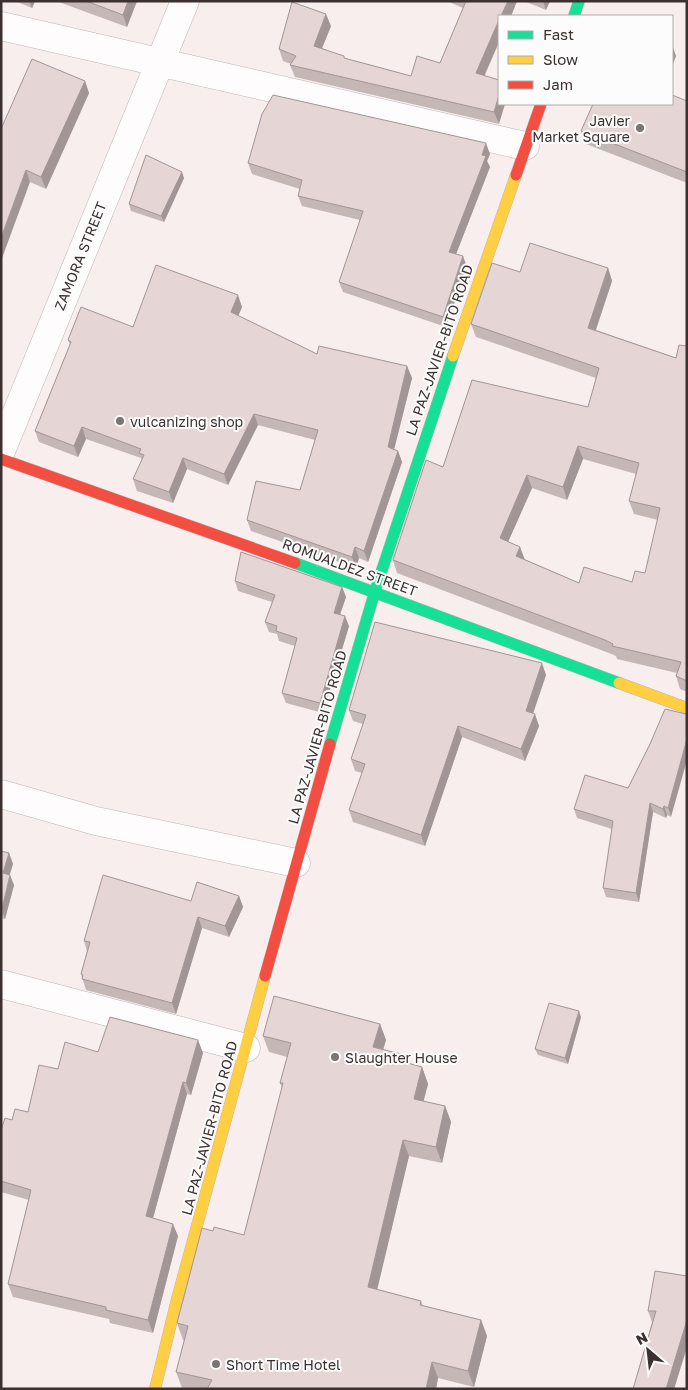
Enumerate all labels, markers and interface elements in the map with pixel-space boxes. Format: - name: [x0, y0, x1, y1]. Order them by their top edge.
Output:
- legend: [498, 15, 673, 105]
- text: Fast: [543, 25, 574, 43]
- text: Slow: [543, 50, 578, 68]
- text: Jam: [543, 75, 573, 93]
- place label: Javier Market Square: [532, 112, 631, 145]
- marker: Javier Market Square: [634, 122, 646, 134]
- street label: ZAMORA STREET: [50, 199, 110, 313]
- street label: LA PAZ-JAVIER-BITO ROAD: [402, 262, 476, 438]
- place label: vulcanizing shop: [130, 413, 243, 430]
- marker: vulcanizing shop: [114, 415, 126, 427]
- street label: ROMUALDEZ STREET: [280, 535, 420, 599]
- street label: LA PAZ-JAVIER-BITO ROAD: [284, 648, 350, 826]
- street label: LA PAZ-JAVIER-BITO ROAD: [178, 1039, 240, 1217]
- place label: Slaughter House: [345, 1049, 458, 1066]
- marker: Slaughter House: [329, 1051, 341, 1063]
- north arrow: [623, 1325, 673, 1375]
- text: N: [633, 1328, 650, 1348]
- place label: Short Time Hotel: [226, 1356, 341, 1373]
- marker: Short Time Hotel: [210, 1358, 222, 1370]

